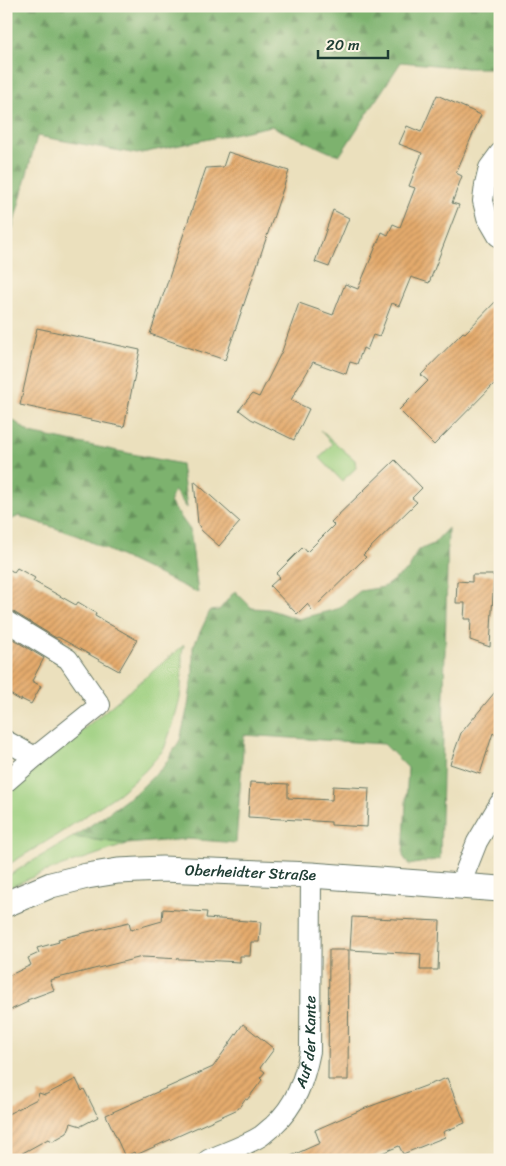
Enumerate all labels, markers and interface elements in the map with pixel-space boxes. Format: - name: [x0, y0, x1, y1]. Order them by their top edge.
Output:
- scale bar: [318, 28, 388, 60]
- text: 20 m: [326, 32, 360, 58]
- street label: Oberheidter Straße: [185, 857, 317, 888]
- street label: Auf der Kante: [287, 995, 323, 1093]

